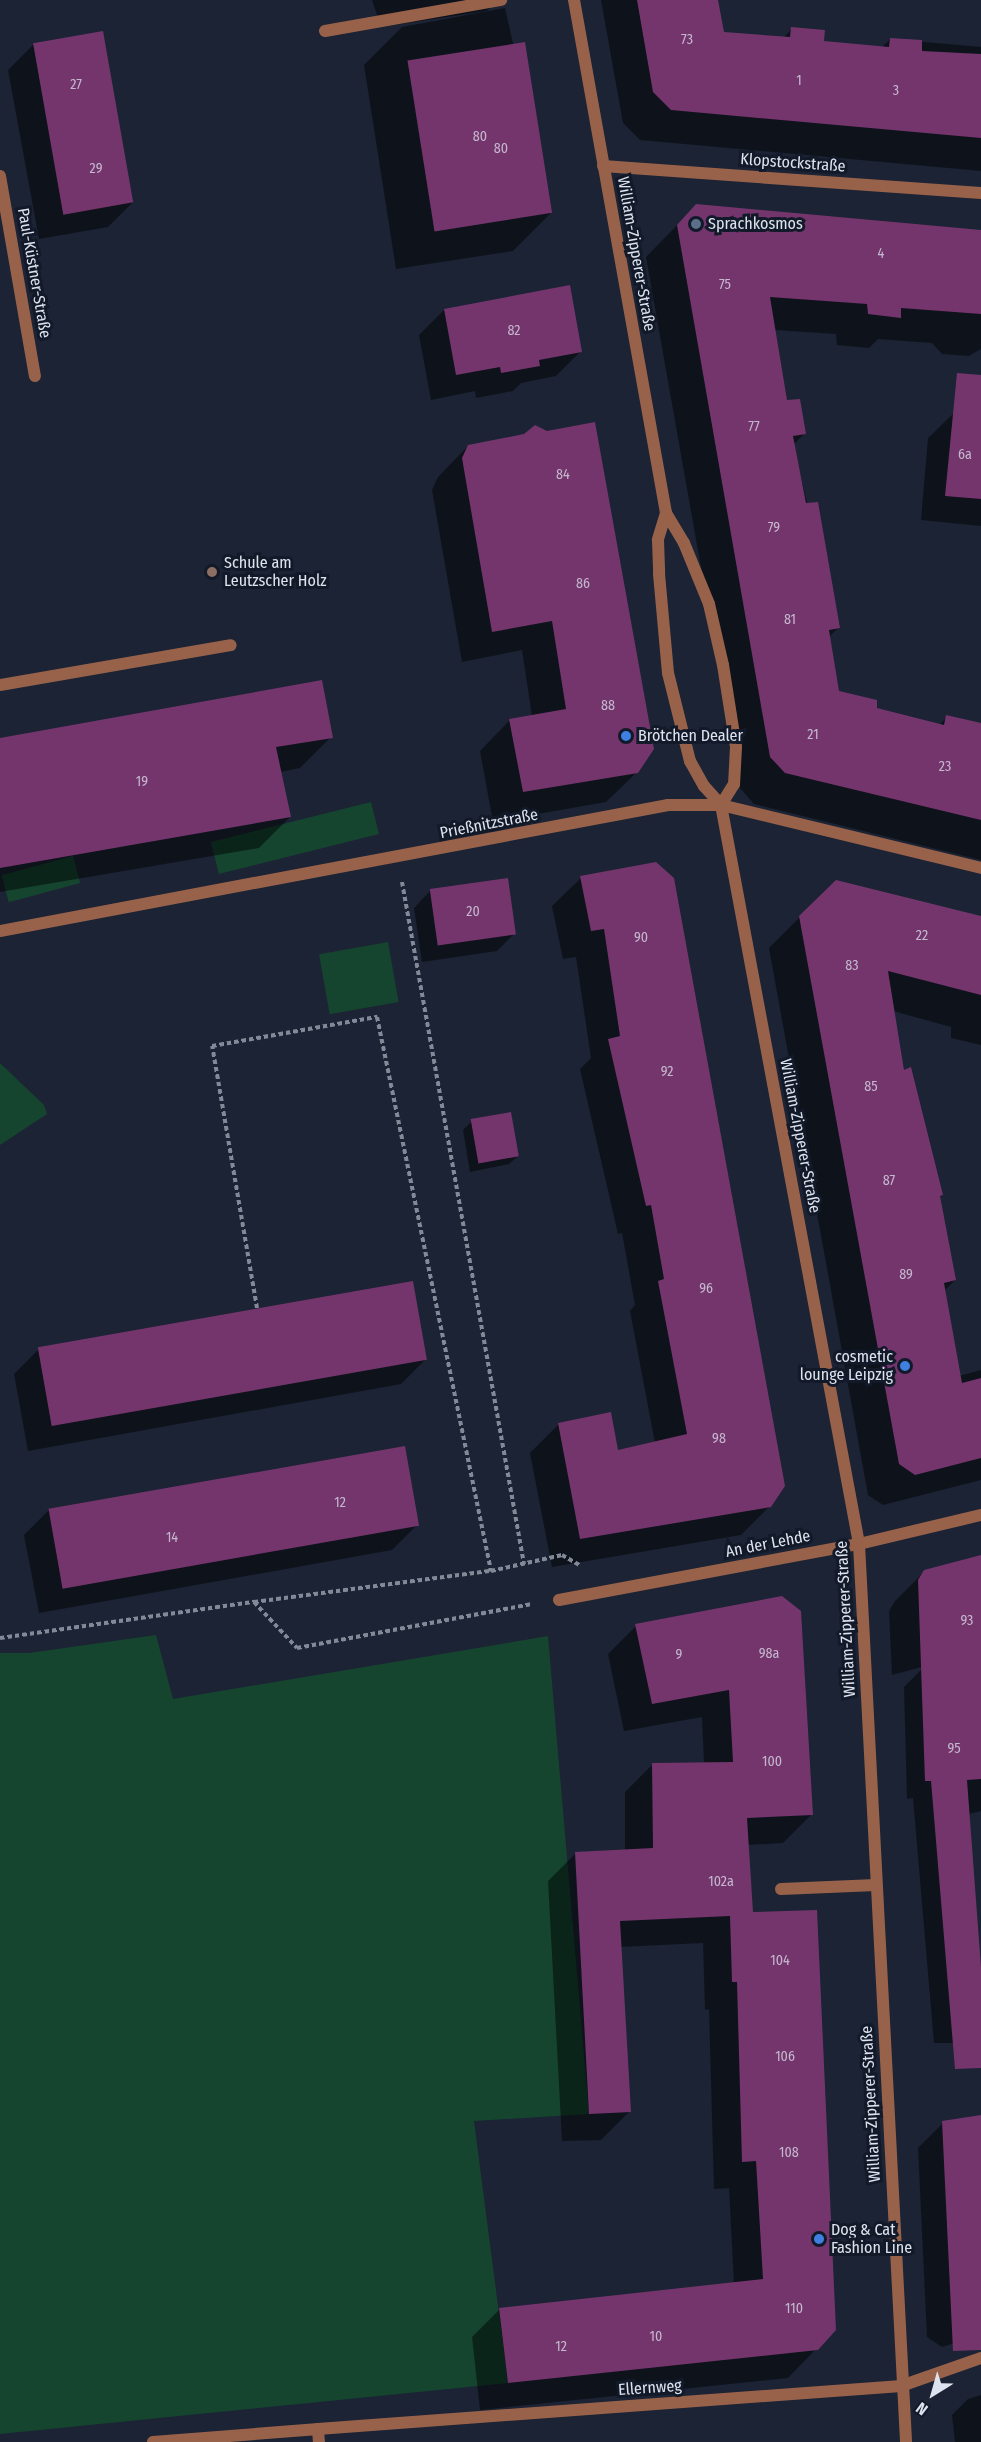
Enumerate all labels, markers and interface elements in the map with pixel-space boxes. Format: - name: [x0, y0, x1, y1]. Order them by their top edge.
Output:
- house number: 73: [681, 32, 693, 48]
- house number: 1: [796, 73, 802, 89]
- house number: 27: [70, 77, 82, 93]
- house number: 3: [893, 83, 899, 99]
- house number: 80: [473, 129, 487, 145]
- house number: 80: [494, 141, 508, 157]
- street label: Klopstockstraße: [740, 150, 846, 176]
- house number: 29: [90, 161, 102, 177]
- street label: William-Zipperer-Straße: [613, 175, 659, 333]
- street label: Paul-Küstner-Straße: [13, 206, 55, 340]
- place label: Sprachkosmos: [708, 214, 803, 234]
- marker: Sprachkosmos: [689, 217, 703, 231]
- house number: 4: [878, 246, 884, 262]
- house number: 75: [719, 277, 731, 293]
- house number: 82: [507, 323, 521, 339]
- house number: 77: [748, 419, 760, 435]
- house number: 6a: [958, 447, 972, 463]
- house number: 84: [556, 467, 570, 483]
- house number: 79: [768, 520, 780, 536]
- place label: Schule am Leutzscher Holz: [224, 553, 327, 591]
- marker: Schule am Leutzscher Holz: [205, 565, 219, 579]
- house number: 86: [576, 576, 590, 592]
- house number: 81: [784, 612, 796, 628]
- house number: 88: [601, 698, 615, 714]
- place label: Brötchen Dealer: [638, 726, 743, 746]
- house number: 21: [807, 727, 819, 743]
- marker: Brötchen Dealer: [619, 729, 633, 743]
- house number: 23: [939, 759, 951, 775]
- house number: 19: [136, 774, 148, 790]
- street label: Prießnitzstraße: [438, 805, 540, 843]
- house number: 20: [466, 904, 480, 920]
- house number: 22: [916, 928, 928, 944]
- house number: 90: [634, 930, 648, 946]
- house number: 83: [845, 958, 859, 974]
- street label: William-Zipperer-Straße: [776, 1057, 824, 1215]
- house number: 92: [661, 1064, 673, 1080]
- house number: 85: [864, 1079, 878, 1095]
- house number: 87: [883, 1173, 895, 1189]
- house number: 89: [899, 1267, 913, 1283]
- house number: 96: [699, 1281, 713, 1297]
- place label: cosmetic lounge Leipzig: [800, 1347, 893, 1385]
- marker: cosmetic lounge Leipzig: [898, 1359, 912, 1373]
- house number: 98: [712, 1431, 726, 1447]
- house number: 12: [334, 1495, 346, 1511]
- street label: An der Lehde: [724, 1526, 812, 1562]
- house number: 14: [166, 1530, 178, 1546]
- street label: William-Zipperer-Straße: [832, 1540, 860, 1698]
- house number: 93: [961, 1613, 973, 1629]
- house number: 98a: [759, 1646, 779, 1662]
- house number: 9: [676, 1647, 682, 1663]
- house number: 95: [947, 1741, 961, 1757]
- house number: 100: [762, 1754, 782, 1770]
- house number: 102a: [708, 1874, 734, 1890]
- house number: 104: [770, 1953, 790, 1969]
- street label: William-Zipperer-Straße: [857, 2025, 885, 2183]
- house number: 106: [775, 2049, 795, 2065]
- house number: 108: [779, 2145, 799, 2161]
- place label: Dog & Cat Fashion Line: [831, 2220, 912, 2258]
- marker: Dog & Cat Fashion Line: [812, 2232, 826, 2246]
- house number: 110: [785, 2301, 803, 2317]
- house number: 10: [650, 2329, 662, 2345]
- house number: 12: [555, 2339, 567, 2355]
- north arrow: [903, 2364, 963, 2424]
- street label: Ellernweg: [618, 2376, 682, 2400]
- text: N: [912, 2398, 931, 2419]

